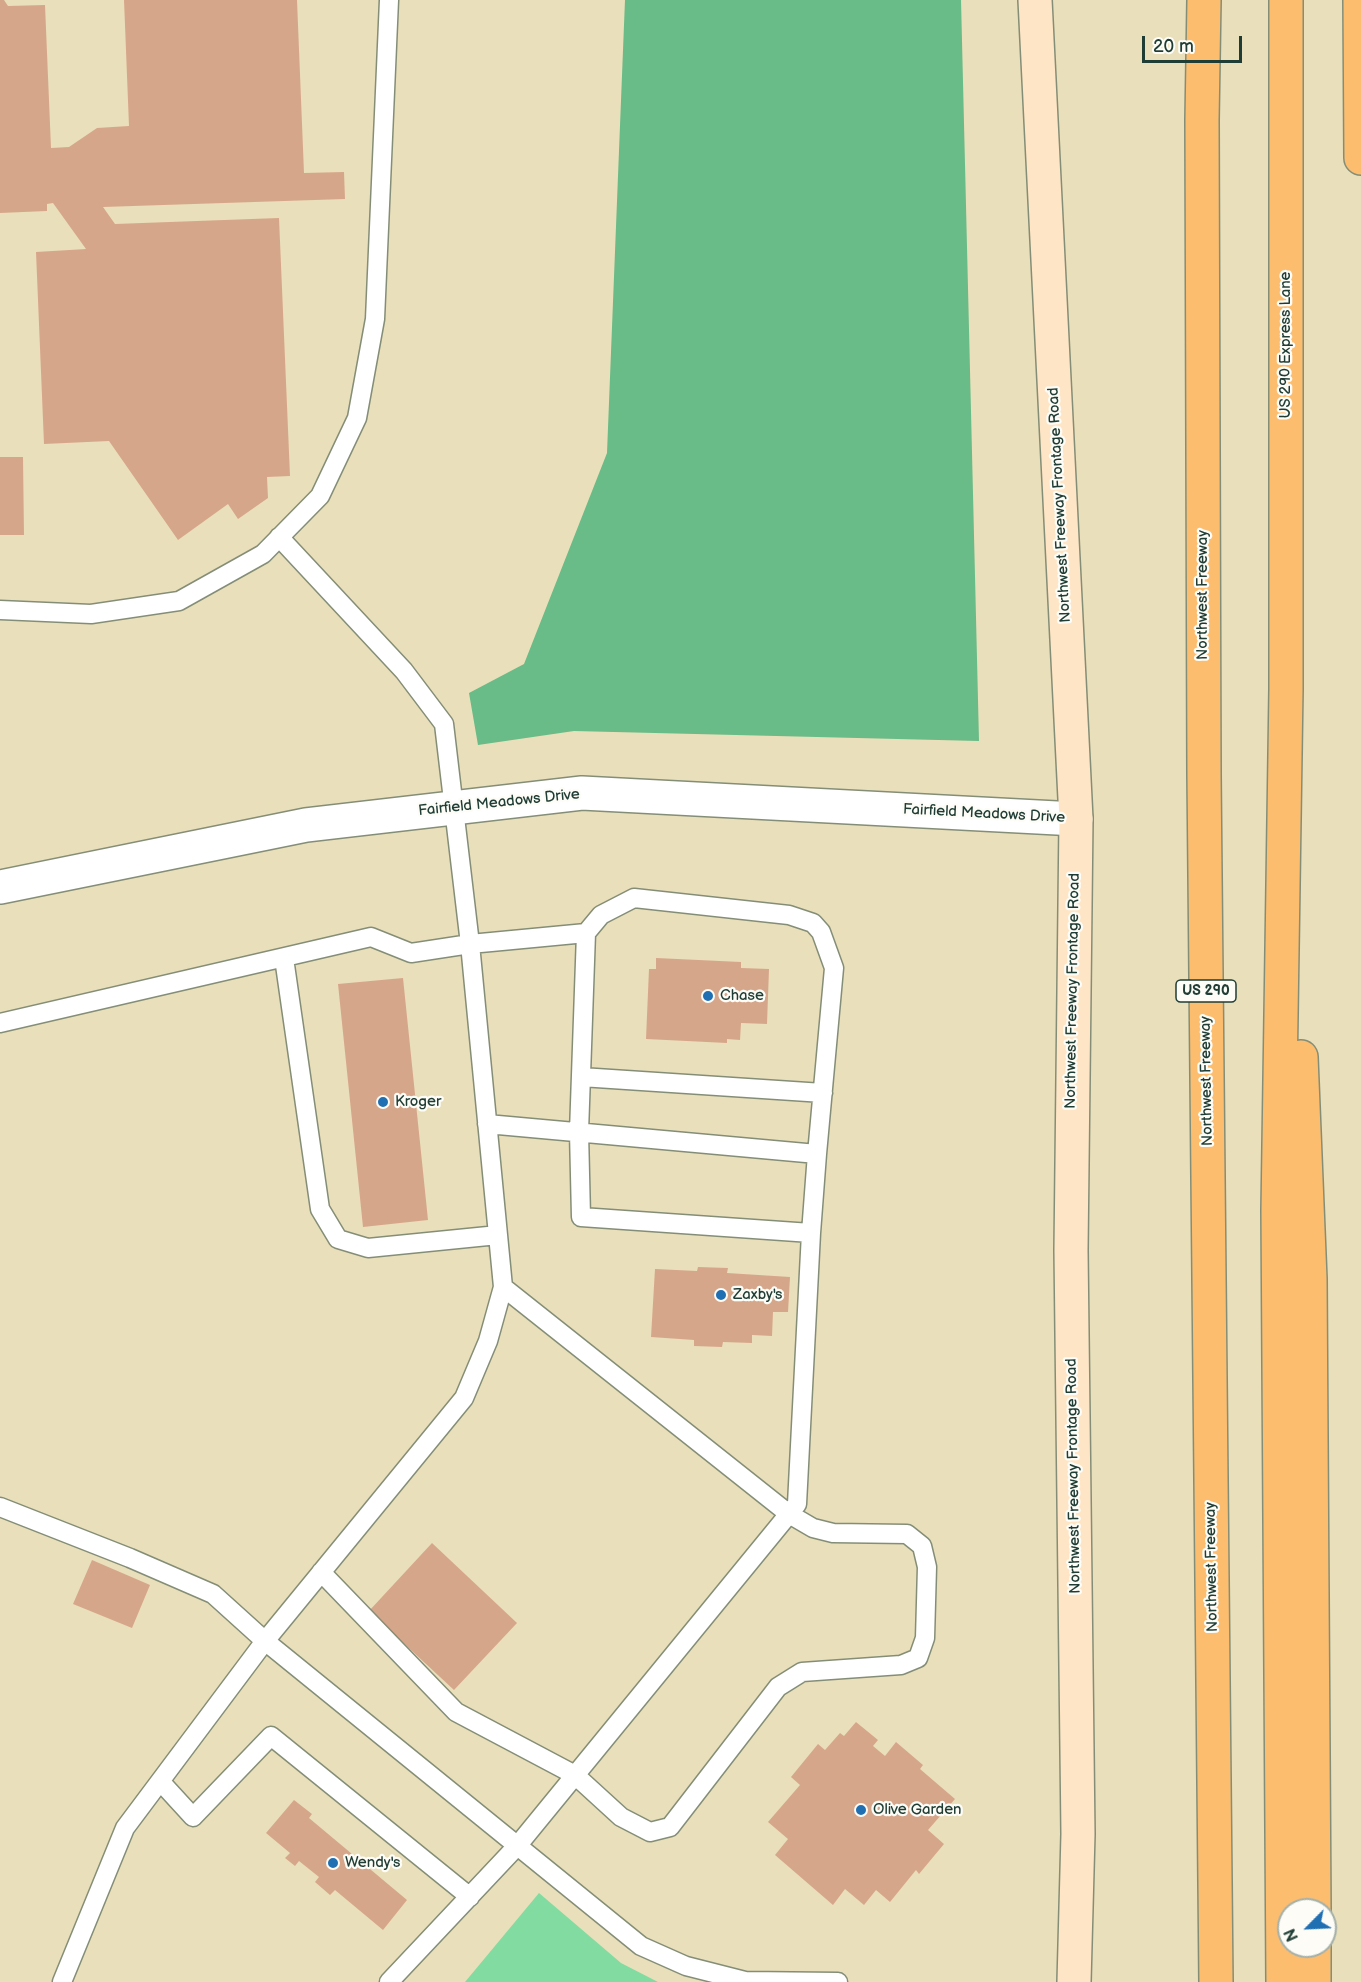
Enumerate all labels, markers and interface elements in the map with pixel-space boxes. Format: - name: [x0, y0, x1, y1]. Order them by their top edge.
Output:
- scale bar: [1145, 24, 1246, 62]
- text: 20 m: [1153, 36, 1194, 57]
- street label: US 290 Express Lane: [1277, 271, 1295, 419]
- street label: Northwest Freeway Frontage Road: [1045, 387, 1075, 623]
- street label: Northwest Freeway: [1194, 530, 1212, 660]
- street label: Fairfield Meadows Drive: [417, 786, 581, 820]
- street label: Fairfield Meadows Drive: [903, 801, 1065, 827]
- street label: Northwest Freeway Frontage Road: [1062, 873, 1084, 1109]
- road number: US 290: [1176, 980, 1236, 1002]
- place label: Chase: [720, 987, 764, 1005]
- marker: Chase: [701, 989, 715, 1003]
- street label: Northwest Freeway: [1197, 1016, 1217, 1146]
- place label: Kroger: [395, 1093, 441, 1111]
- marker: Kroger: [376, 1095, 390, 1109]
- place label: Zaxby's: [733, 1286, 783, 1304]
- marker: Zaxby's: [714, 1288, 728, 1302]
- street label: Northwest Freeway Frontage Road: [1063, 1358, 1085, 1594]
- street label: Northwest Freeway: [1202, 1502, 1222, 1632]
- place label: Olive Garden: [873, 1801, 962, 1819]
- marker: Olive Garden: [854, 1803, 868, 1817]
- place label: Wendy's: [345, 1854, 400, 1872]
- marker: Wendy's: [326, 1856, 340, 1870]
- north arrow: [1277, 1898, 1337, 1958]
- text: N: [1281, 1925, 1303, 1944]

